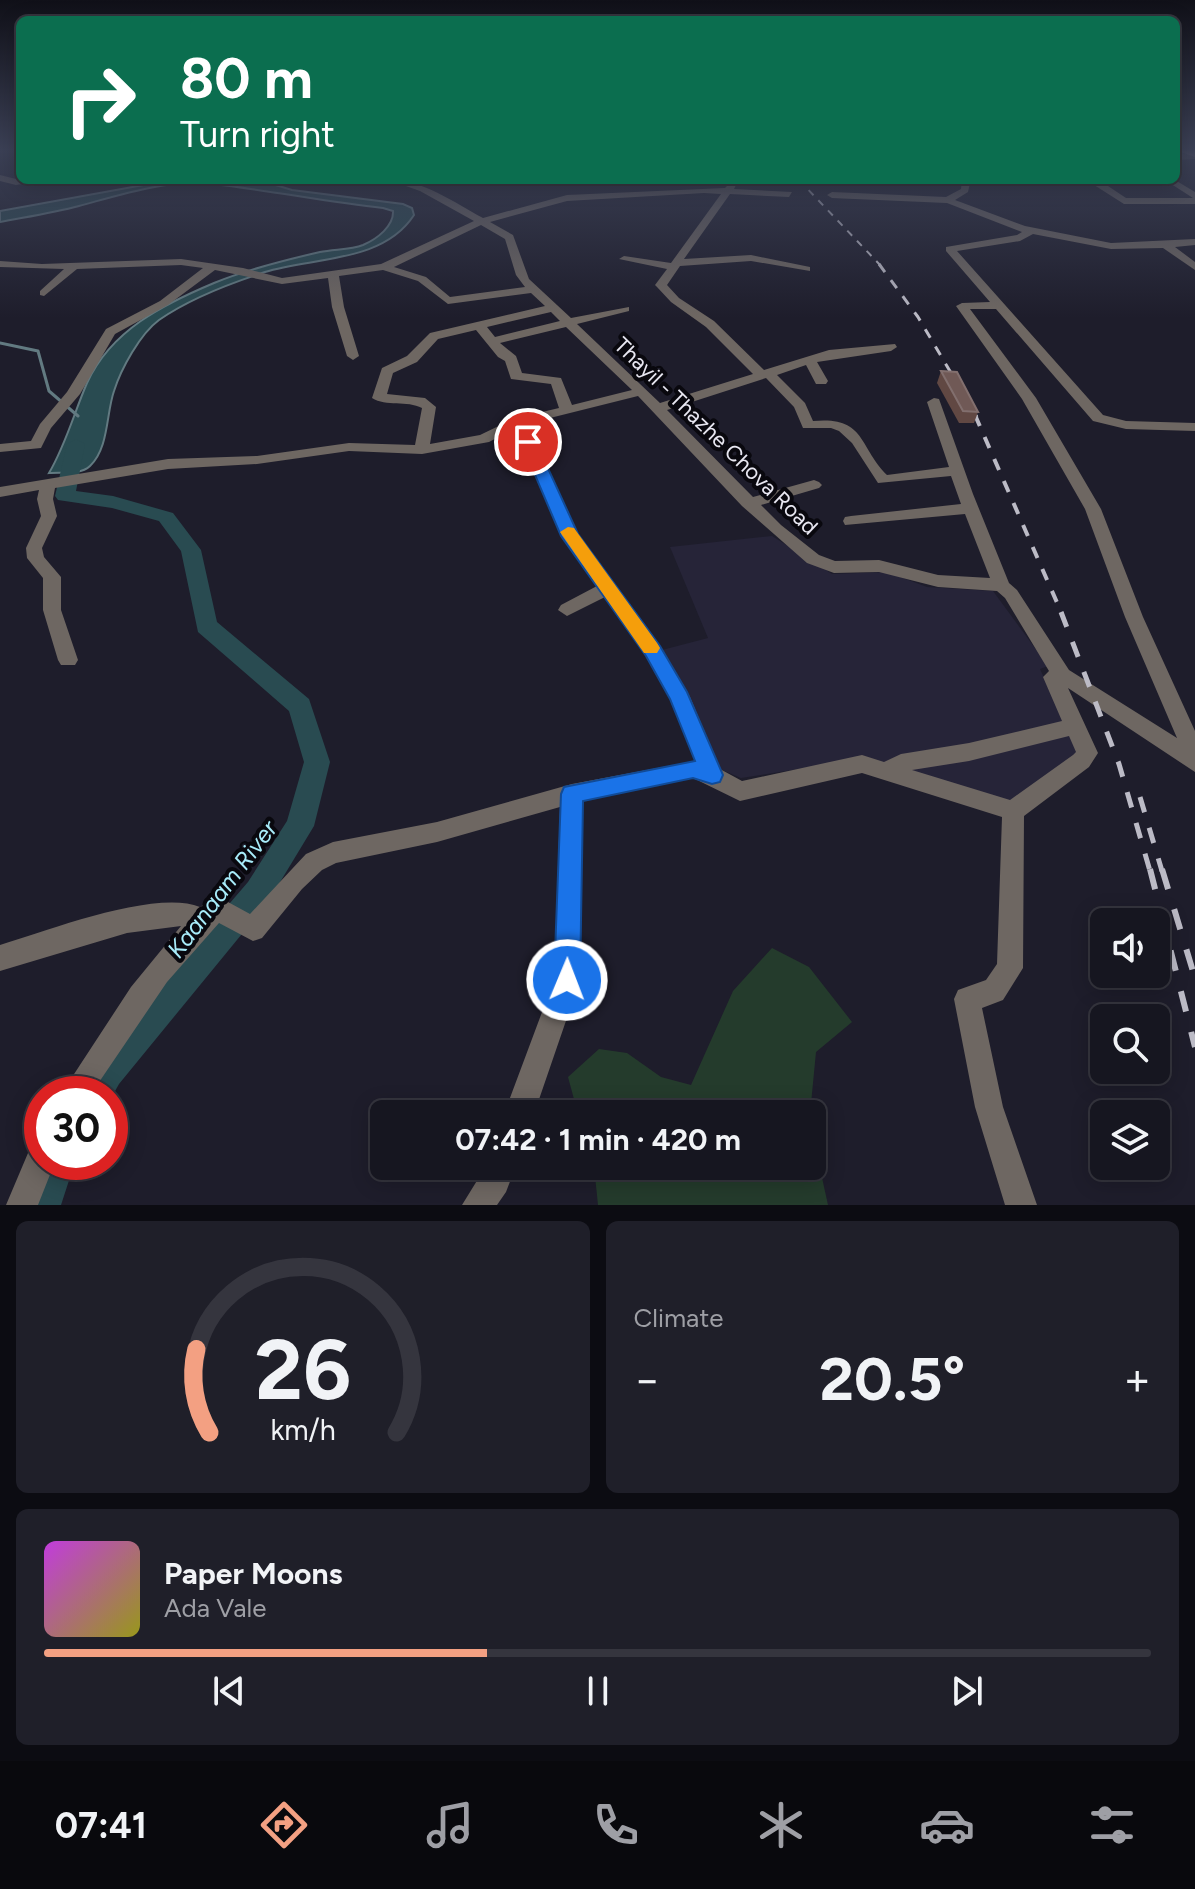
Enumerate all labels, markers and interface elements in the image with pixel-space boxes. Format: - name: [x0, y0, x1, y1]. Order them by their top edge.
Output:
- text: 80 m: [180, 45, 313, 112]
- icon: right: [48, 48, 152, 152]
- text: Turn right: [180, 113, 335, 156]
- street label: Thayil - Thazhe Chova Road: [609, 332, 823, 540]
- pin: [494, 408, 562, 476]
- icon: arrive: [506, 420, 550, 464]
- water label: Kaanaam River: [161, 814, 284, 963]
- map controls: [1090, 908, 1170, 1180]
- button: sound: [1090, 908, 1170, 988]
- position arrow: [525, 938, 609, 1022]
- button: search: [1090, 1004, 1170, 1084]
- speed limit sign: 30: [24, 1076, 128, 1180]
- button: layers: [1090, 1100, 1170, 1180]
- text: 07:42 · 1 min · 420 m: [455, 1121, 741, 1158]
- text: Climate: [634, 1302, 723, 1334]
- text: 26: [255, 1320, 351, 1420]
- text: 20.5°: [819, 1343, 965, 1415]
- text: −: [634, 1353, 661, 1406]
- text: +: [1124, 1353, 1151, 1406]
- text: km/h: [270, 1413, 335, 1447]
- text: Paper Moons: [164, 1555, 343, 1592]
- text: Ada Vale: [164, 1592, 267, 1624]
- icon: previous: [207, 1669, 251, 1713]
- icon: pause: [576, 1669, 620, 1713]
- icon: next: [945, 1669, 989, 1713]
- icon: directions: [256, 1797, 312, 1853]
- icon: music: [422, 1797, 478, 1853]
- icon: phone: [588, 1797, 644, 1853]
- icon: climate: [753, 1797, 809, 1853]
- icon: car: [919, 1797, 975, 1853]
- icon: filters: [1084, 1797, 1140, 1853]
- text: 07:41: [55, 1804, 147, 1847]

